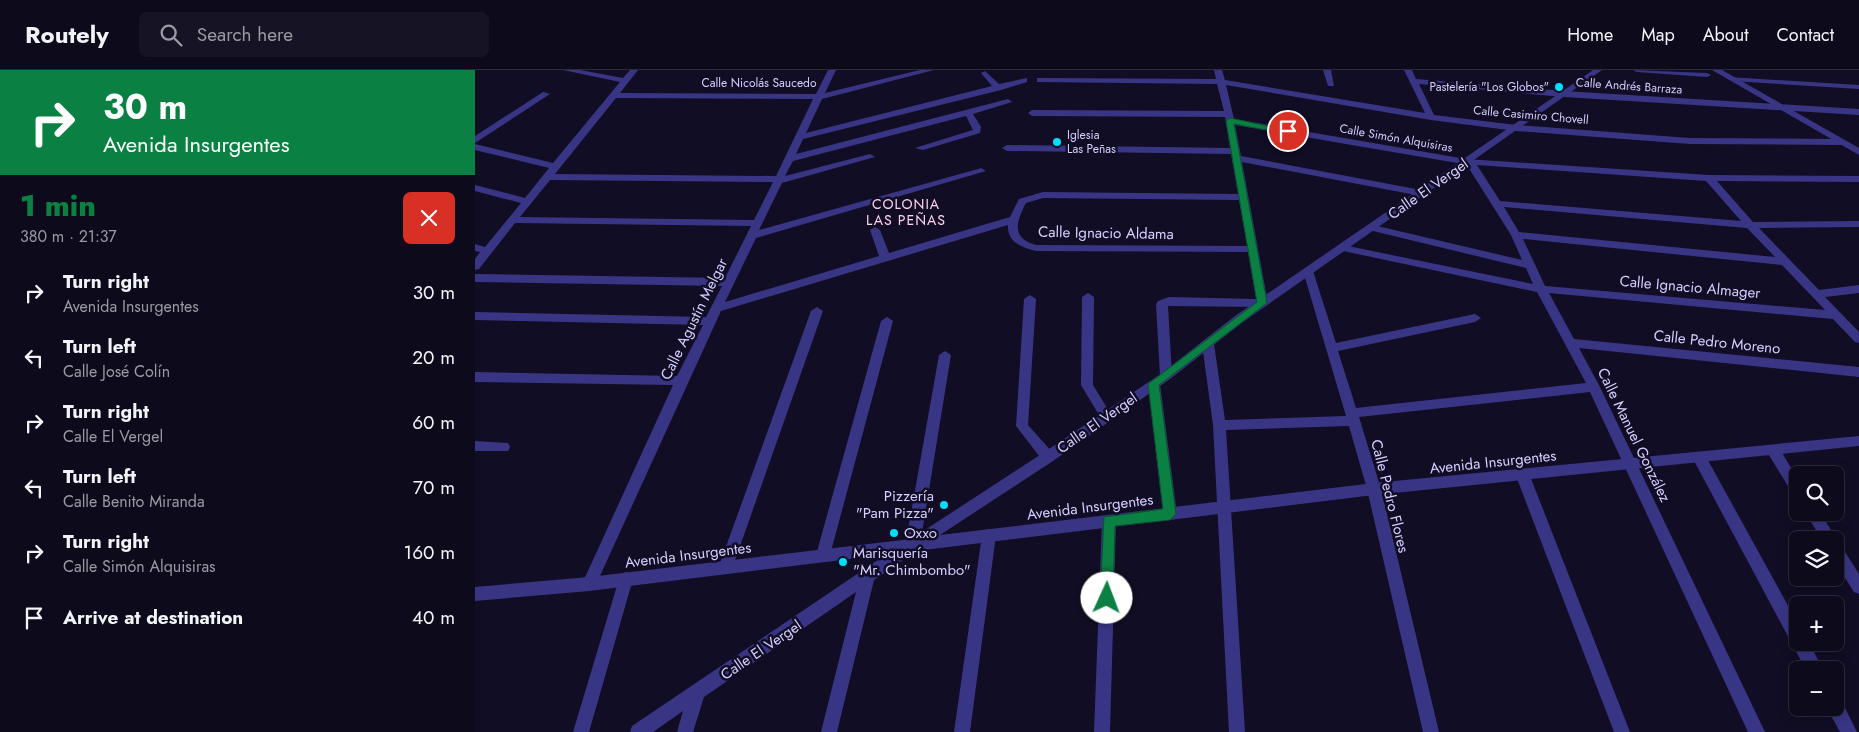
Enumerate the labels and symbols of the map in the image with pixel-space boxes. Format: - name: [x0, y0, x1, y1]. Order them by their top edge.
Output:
- street label: Calle Andrés Barraza: [1575, 73, 1683, 99]
- street label: Calle Nicolás Saucedo: [702, 74, 817, 92]
- place label: Pastelería "Los Globos": [1430, 78, 1549, 96]
- marker: Pastelería "Los Globos": [1553, 81, 1565, 93]
- street label: Calle Casimiro Chovell: [1473, 101, 1589, 129]
- pin: [1267, 110, 1309, 152]
- street label: Calle Simón Alquisiras: [1338, 119, 1454, 157]
- place label: Iglesia Las Peñas: [1067, 126, 1116, 158]
- marker: Iglesia Las Peñas: [1051, 136, 1063, 148]
- street label: Calle El Vergel: [1383, 153, 1473, 225]
- district label: COLONIA LAS PEÑAS: [866, 194, 946, 230]
- street label: Calle Ignacio Aldama: [1038, 221, 1174, 245]
- street label: Calle Agustín Melgar: [655, 254, 733, 384]
- street label: Calle Ignacio Almager: [1619, 270, 1762, 304]
- street label: Calle Pedro Moreno: [1653, 324, 1781, 360]
- street label: Calle Manuel González: [1592, 364, 1676, 506]
- street label: Calle El Vergel: [1052, 387, 1142, 459]
- street label: Calle Pedro Flores: [1365, 437, 1415, 555]
- street label: Avenida Insurgentes: [1429, 444, 1557, 480]
- place label: Pizzería "Pam Pizza": [856, 485, 934, 524]
- street label: Avenida Insurgentes: [1026, 488, 1154, 526]
- marker: Pizzería "Pam Pizza": [938, 499, 950, 511]
- place label: Oxxo: [904, 522, 937, 544]
- marker: Oxxo: [888, 527, 900, 539]
- street label: Avenida Insurgentes: [624, 536, 752, 574]
- place label: Marisquería "Mr. Chimbombo": [853, 542, 971, 581]
- marker: Marisquería "Mr. Chimbombo": [837, 556, 849, 568]
- position arrow: [1080, 571, 1132, 623]
- street label: Calle El Vergel: [716, 615, 806, 685]

